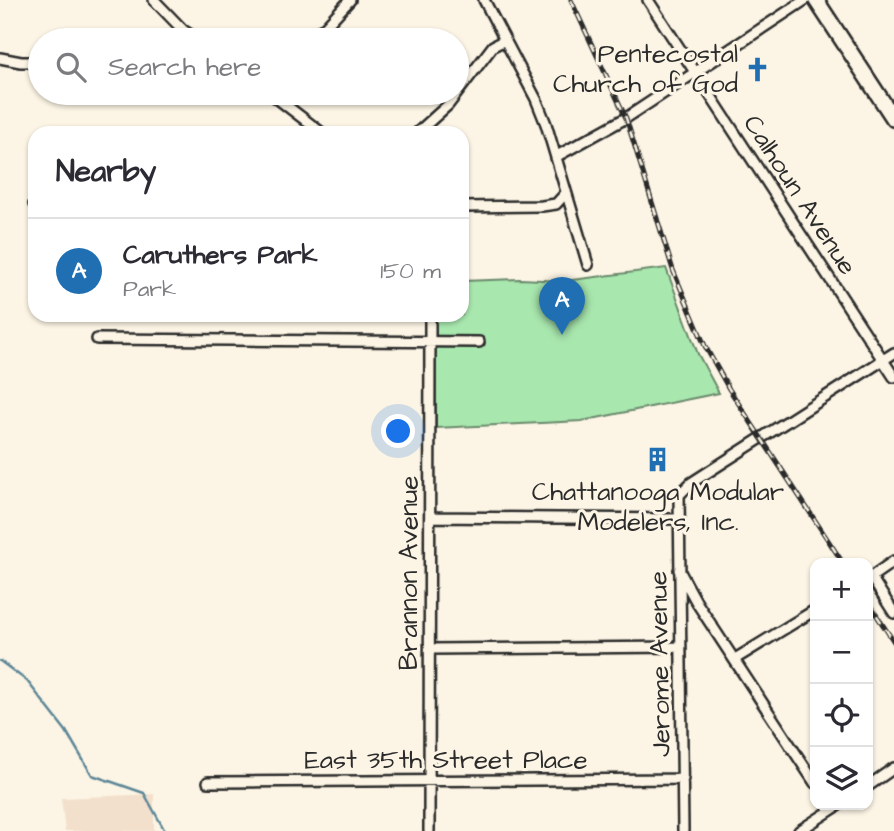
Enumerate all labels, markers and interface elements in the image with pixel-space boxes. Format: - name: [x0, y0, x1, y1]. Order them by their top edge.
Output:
- search box: [28, 28, 469, 105]
- place label: Pentecostal Church of God: [553, 36, 738, 102]
- icon: search: [52, 48, 90, 86]
- text: Search here: [108, 49, 261, 85]
- church icon: Pentecostal Church of God: [744, 55, 772, 83]
- street label: Calhoun Avenue: [735, 108, 865, 282]
- text: Nearby: [56, 151, 156, 193]
- text: Caruthers Park: [123, 237, 318, 273]
- text: A: [72, 255, 86, 287]
- text: 150 m: [380, 255, 441, 287]
- text: Park: [123, 273, 176, 305]
- pin: A: [539, 277, 585, 335]
- your location: [381, 414, 415, 448]
- building icon: Chattanooga Modular Modelers, Inc.: [644, 446, 672, 474]
- place label: Chattanooga Modular Modelers, Inc.: [532, 474, 784, 540]
- street label: Brannon Avenue: [391, 476, 427, 670]
- map controls: [810, 558, 873, 810]
- button: +: [810, 558, 873, 621]
- street label: Jerome Avenue: [640, 571, 680, 757]
- button: −: [810, 621, 873, 684]
- button: locate: [810, 684, 873, 747]
- street label: East 35th Street Place: [304, 742, 588, 778]
- button: layers: [810, 747, 873, 810]

